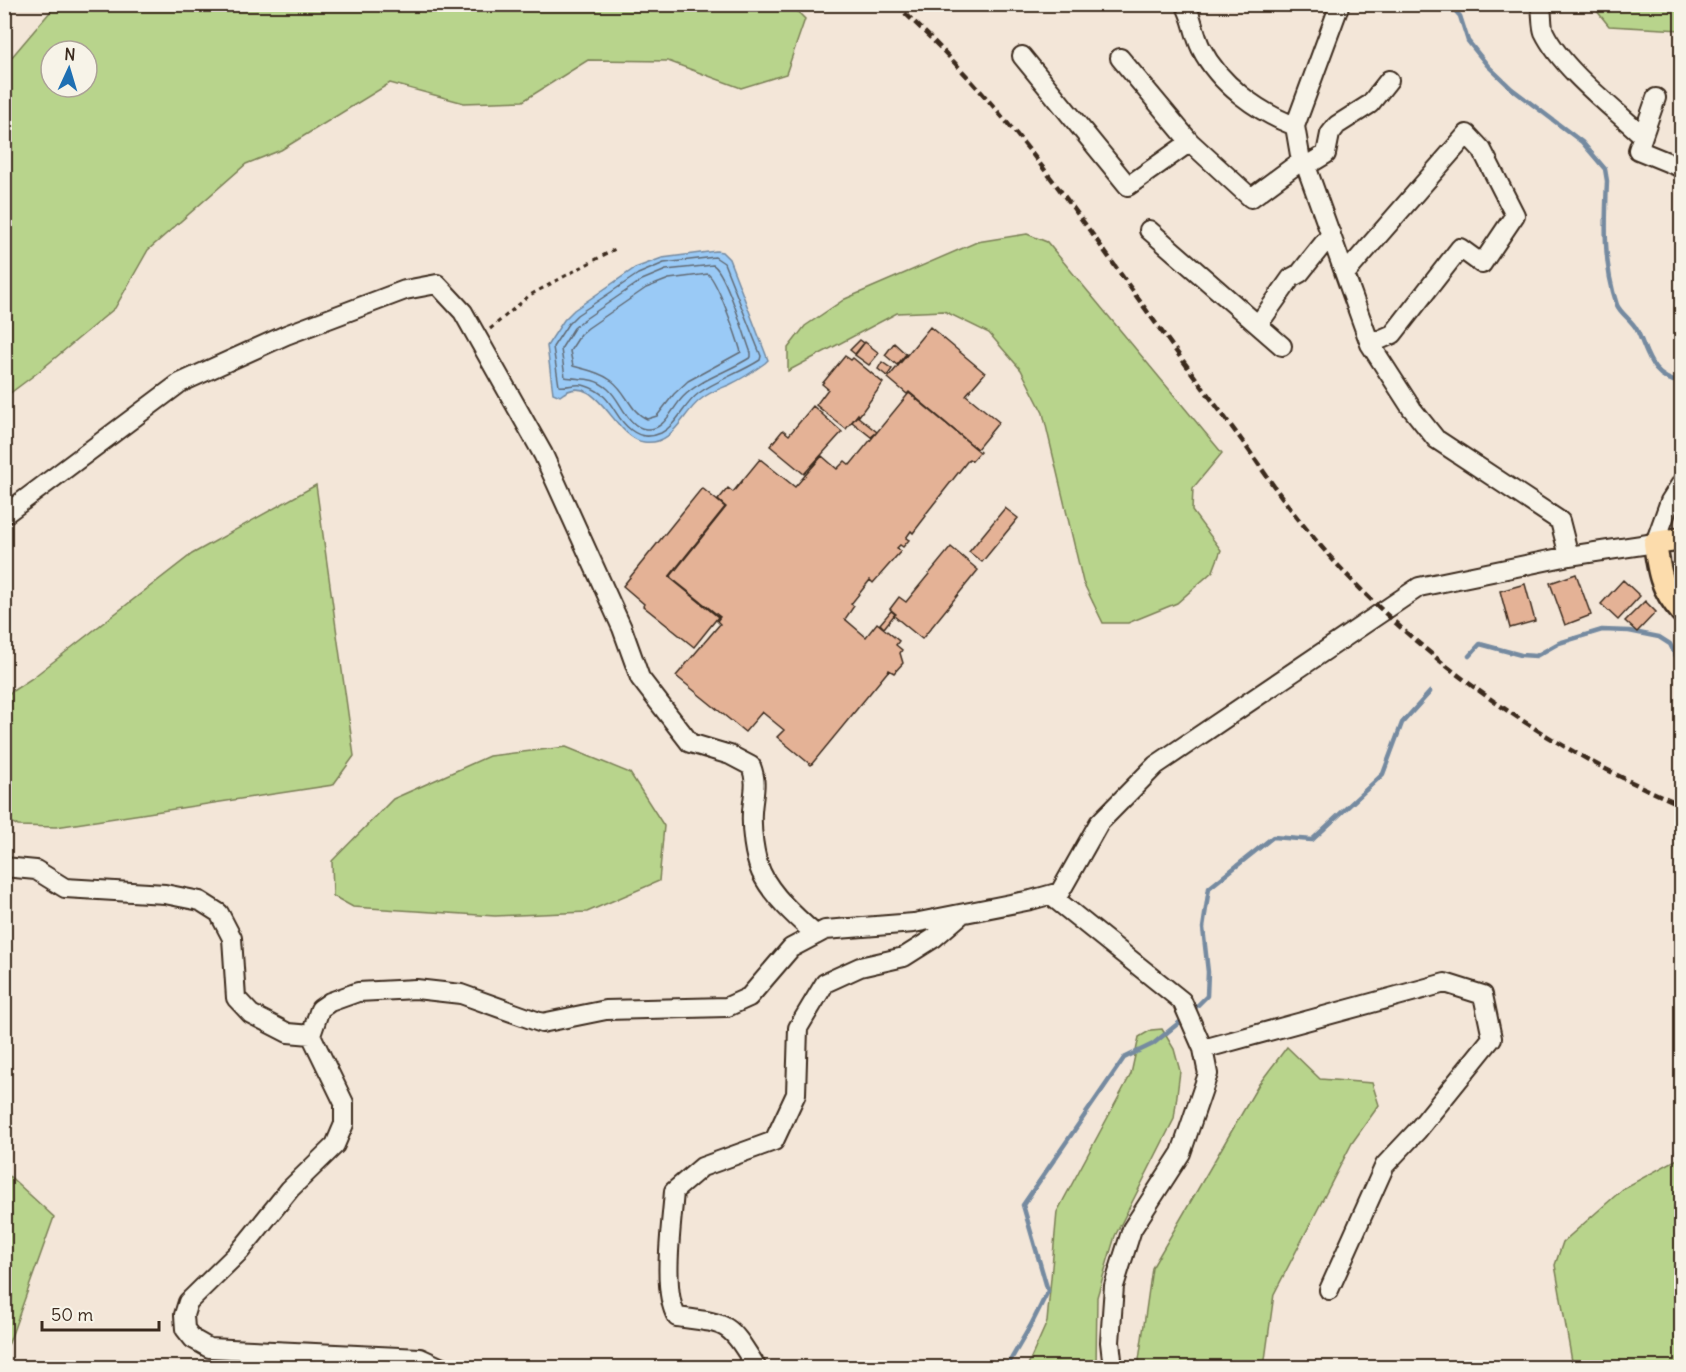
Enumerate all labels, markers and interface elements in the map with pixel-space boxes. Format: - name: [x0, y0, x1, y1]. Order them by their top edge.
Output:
- north arrow: [39, 39, 99, 99]
- text: N: [64, 44, 76, 64]
- scale bar: [42, 1294, 159, 1332]
- text: 50 m: [51, 1303, 93, 1326]

